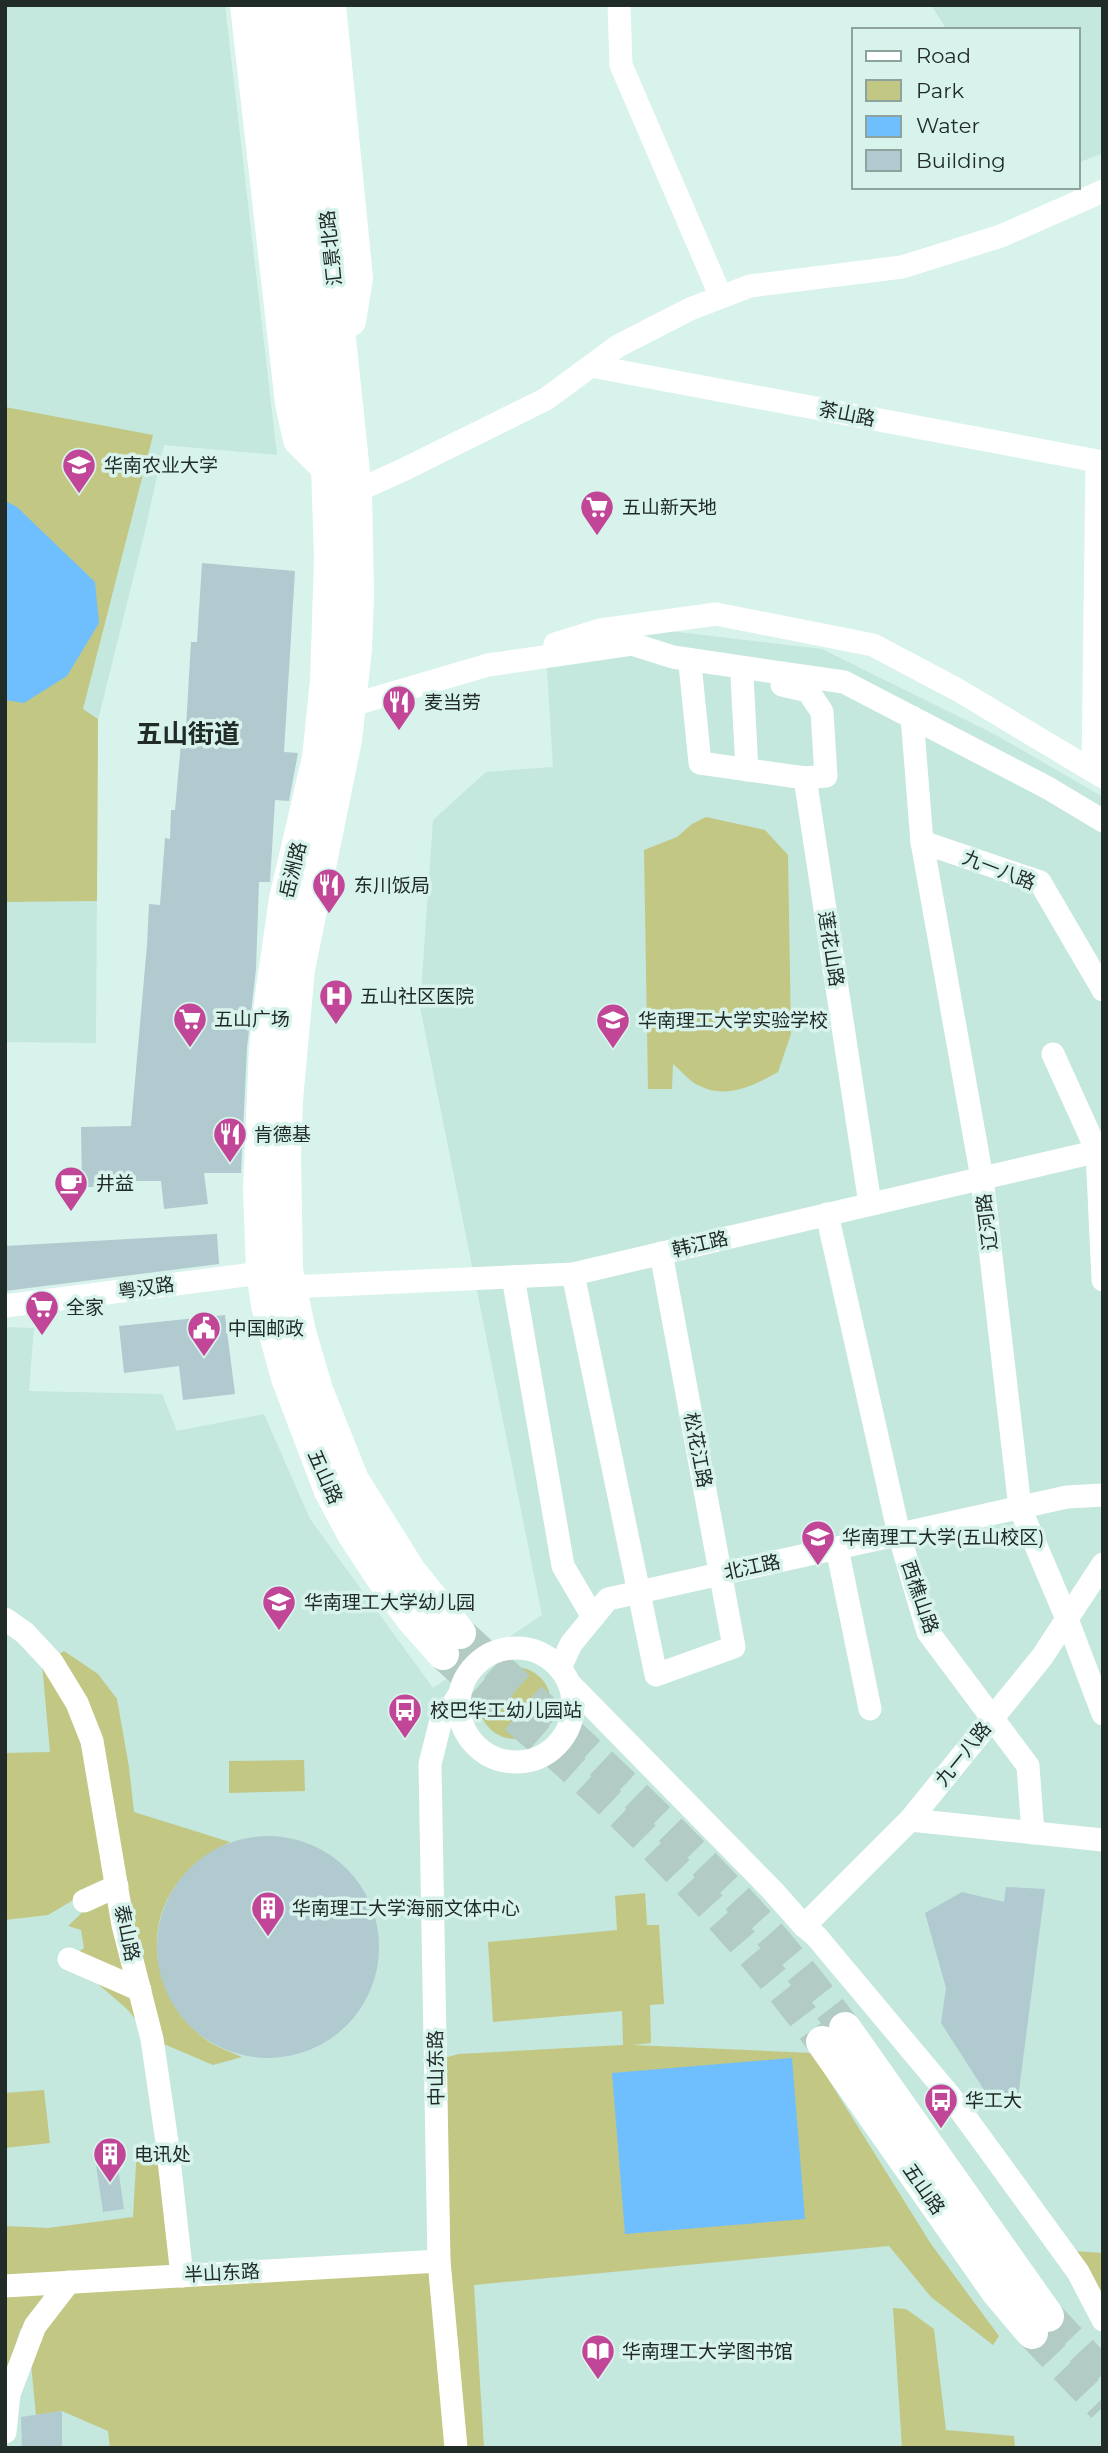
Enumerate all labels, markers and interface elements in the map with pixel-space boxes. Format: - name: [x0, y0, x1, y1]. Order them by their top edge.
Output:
- legend: [852, 28, 1080, 189]
- text: Road: [916, 43, 971, 68]
- text: Park: [916, 78, 964, 103]
- text: Water: [916, 113, 980, 138]
- text: Building: [916, 148, 1006, 173]
- street label: 汇景北路: [316, 209, 346, 287]
- street label: 茶山路: [817, 397, 877, 431]
- school or university icon: 华南农业大学: [60, 446, 98, 495]
- place label: 华南农业大学: [104, 454, 218, 477]
- supermarket icon: 五山新天地: [578, 488, 616, 537]
- place label: 五山新天地: [622, 496, 717, 519]
- restaurant icon: 麦当劳: [380, 683, 418, 732]
- place label: 麦当劳: [424, 691, 481, 714]
- district label: 五山街道: [136, 718, 240, 750]
- street label: 岳洲路: [275, 840, 311, 900]
- street label: 九一八路: [959, 846, 1039, 894]
- restaurant icon: 东川饭局: [310, 866, 348, 915]
- place label: 东川饭局: [354, 874, 430, 897]
- street label: 莲花山路: [814, 910, 848, 988]
- hospital icon: 五山社区医院: [317, 977, 355, 1026]
- place label: 五山社区医院: [360, 985, 474, 1008]
- supermarket icon: 五山广场: [171, 1000, 209, 1049]
- school or university icon: 华南理工大学实验学校: [594, 1001, 632, 1050]
- place label: 五山广场: [214, 1008, 290, 1031]
- place label: 华南理工大学实验学校: [638, 1009, 828, 1032]
- restaurant icon: 肯德基: [211, 1115, 249, 1164]
- place label: 肯德基: [254, 1123, 311, 1146]
- cafe icon: 井益: [52, 1164, 90, 1213]
- place label: 井益: [96, 1172, 134, 1195]
- street label: 辽河路: [972, 1192, 1002, 1252]
- street label: 韩江路: [670, 1226, 730, 1262]
- street label: 粤汉路: [116, 1273, 176, 1303]
- supermarket icon: 全家: [23, 1288, 61, 1337]
- place label: 全家: [66, 1296, 104, 1319]
- public building icon: 中国邮政: [185, 1309, 223, 1358]
- place label: 中国邮政: [228, 1317, 304, 1340]
- street label: 松花江路: [679, 1410, 717, 1490]
- street label: 五山路: [303, 1446, 347, 1508]
- school or university icon: 华南理工大学(五山校区): [799, 1518, 837, 1567]
- place label: 华南理工大学(五山校区): [842, 1526, 1045, 1549]
- street label: 北江路: [722, 1550, 782, 1584]
- street label: 西樵山路: [897, 1557, 943, 1637]
- school or university icon: 华南理工大学幼儿园: [260, 1583, 298, 1632]
- place label: 华南理工大学幼儿园: [304, 1591, 475, 1614]
- bus stop icon: 校巴华工幼儿园站: [386, 1691, 424, 1740]
- place label: 校巴华工幼儿园站: [430, 1699, 582, 1722]
- street label: 九一八路: [930, 1717, 996, 1791]
- building icon: 华南理工大学海丽文体中心: [249, 1889, 287, 1938]
- place label: 华南理工大学海丽文体中心: [292, 1897, 520, 1920]
- street label: 泰山路: [110, 1903, 144, 1963]
- street label: 中山东路: [424, 2030, 448, 2106]
- bus stop icon: 华工大: [922, 2081, 960, 2130]
- place label: 华工大: [965, 2089, 1022, 2112]
- building icon: 电讯处: [91, 2135, 129, 2184]
- place label: 电讯处: [134, 2143, 191, 2166]
- street label: 五山路: [898, 2159, 950, 2219]
- street label: 半山东路: [183, 2260, 261, 2286]
- library icon: 华南理工大学图书馆: [579, 2332, 617, 2381]
- place label: 华南理工大学图书馆: [622, 2340, 793, 2363]

